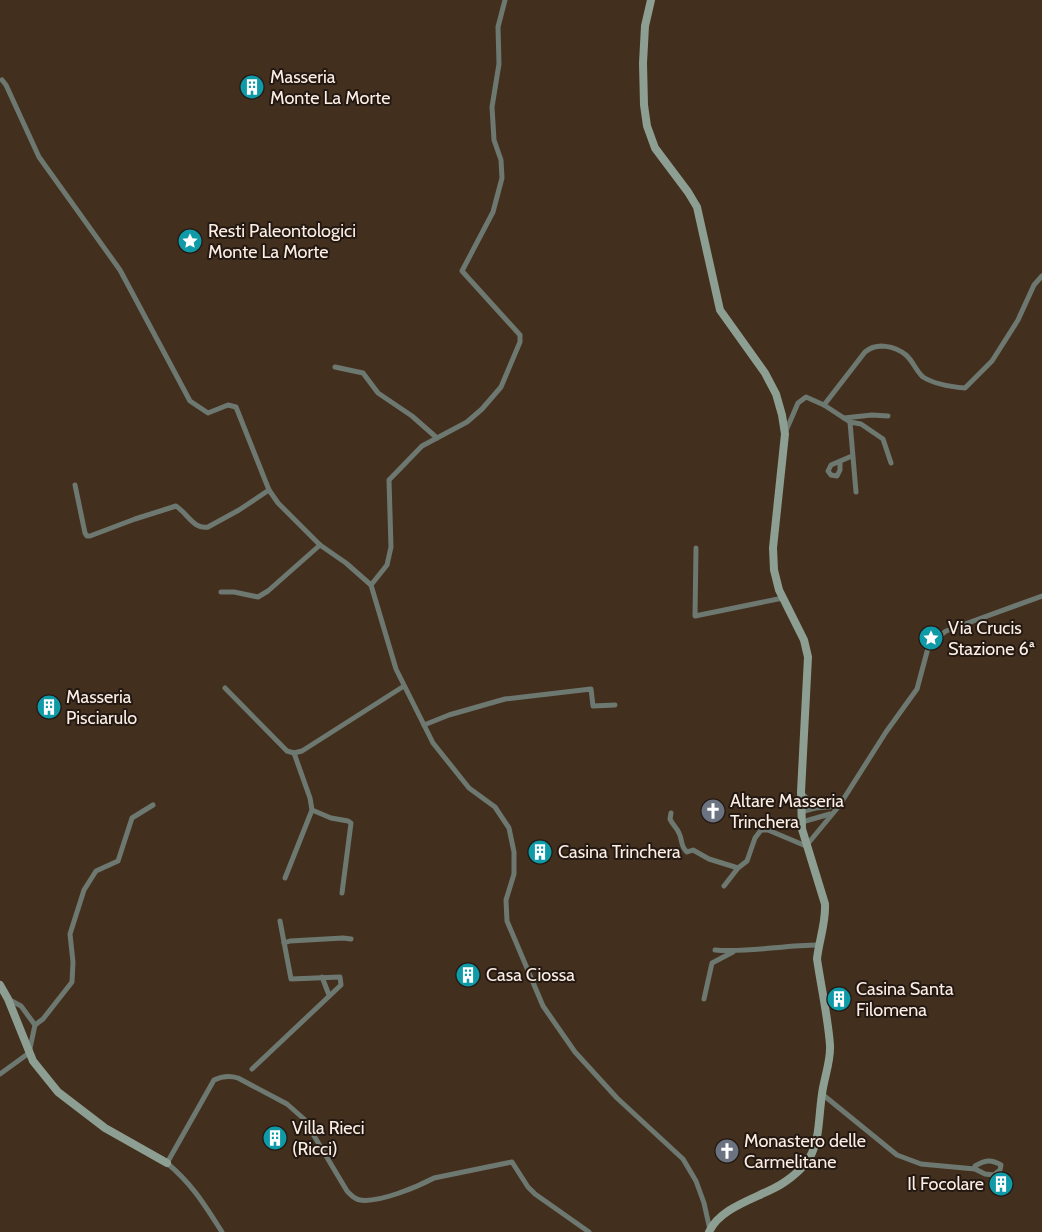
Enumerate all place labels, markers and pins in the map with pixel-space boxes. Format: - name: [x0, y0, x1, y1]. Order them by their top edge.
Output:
- place label: Masseria Monte La Morte: [270, 66, 390, 109]
- building icon: Masseria Monte La Morte: [239, 74, 265, 100]
- place label: Resti Paleontologici Monte La Morte: [208, 220, 356, 263]
- place icon: Resti Paleontologici Monte La Morte: [177, 228, 203, 254]
- place label: Via Crucis Stazione 6ª: [948, 617, 1035, 660]
- place icon: Via Crucis Stazione 6ª: [918, 625, 944, 651]
- place label: Masseria Pisciarulo: [66, 686, 137, 729]
- building icon: Masseria Pisciarulo: [36, 694, 62, 720]
- place label: Altare Masseria Trinchera: [730, 790, 844, 833]
- church icon: Altare Masseria Trinchera: [700, 798, 726, 824]
- building icon: Casina Trinchera: [527, 839, 553, 865]
- place label: Casina Trinchera: [558, 841, 681, 863]
- building icon: Casa Ciossa: [455, 962, 481, 988]
- place label: Casa Ciossa: [486, 964, 575, 986]
- place label: Casina Santa Filomena: [856, 978, 954, 1021]
- building icon: Casina Santa Filomena: [826, 986, 852, 1012]
- place label: Villa Rieci (Ricci): [292, 1117, 365, 1160]
- building icon: Villa Rieci (Ricci): [262, 1125, 288, 1151]
- place label: Monastero delle Carmelitane: [744, 1130, 866, 1173]
- church icon: Monastero delle Carmelitane: [714, 1138, 740, 1164]
- building icon: Il Focolare: [988, 1171, 1014, 1197]
- place label: Il Focolare: [907, 1173, 984, 1195]

